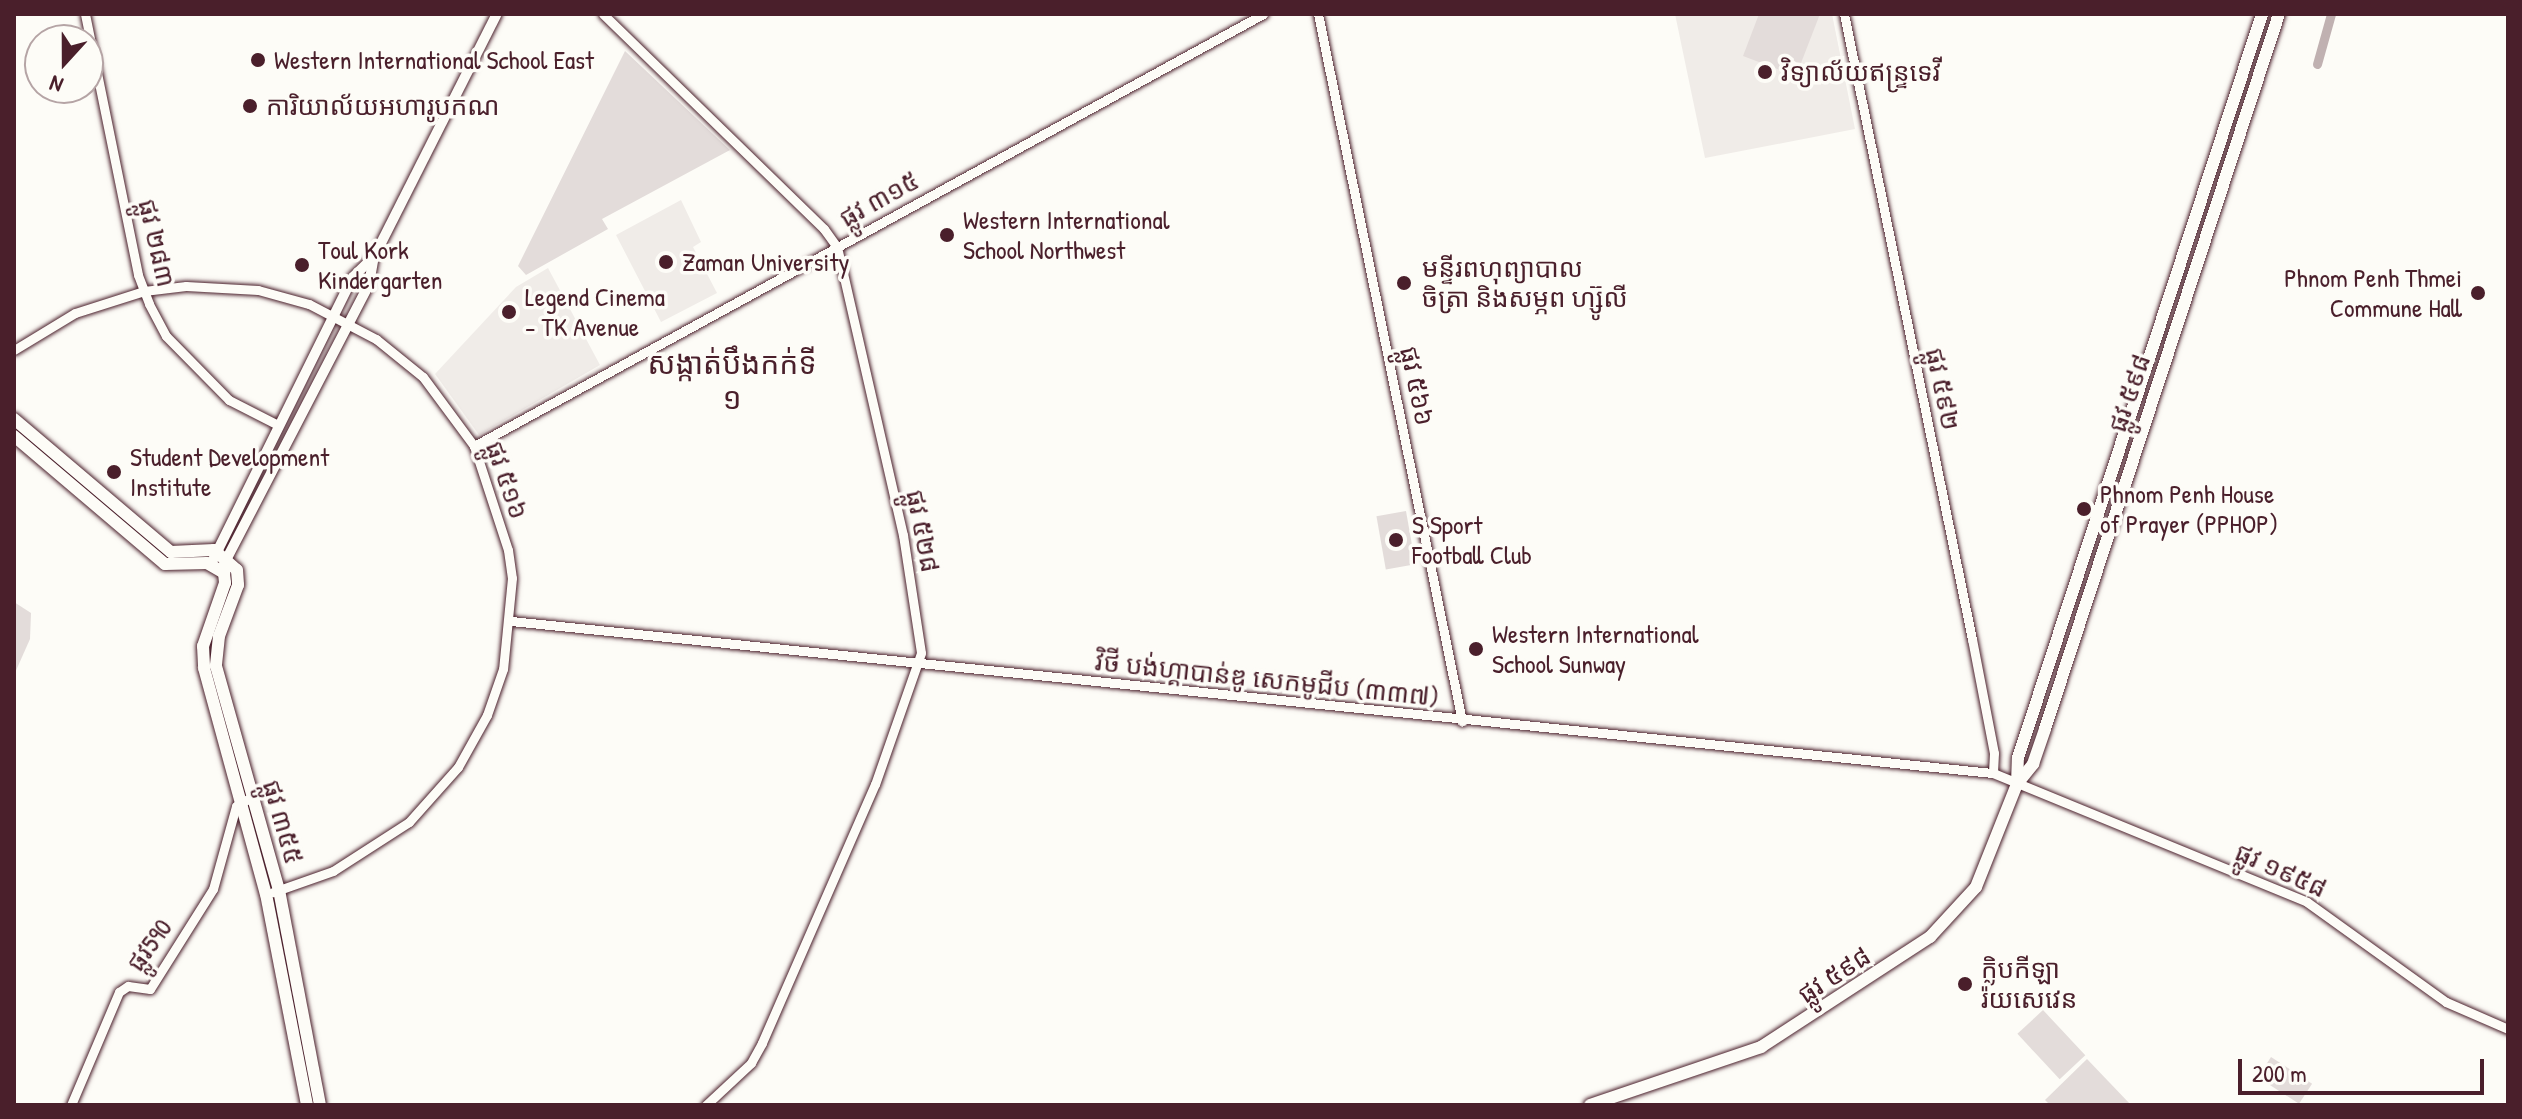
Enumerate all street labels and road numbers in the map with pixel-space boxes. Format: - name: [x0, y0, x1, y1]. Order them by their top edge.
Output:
- street label: ផ្លូវ ៣១៥: [834, 164, 924, 234]
- street label: ផ្លូវ ២៨៣: [132, 196, 182, 290]
- street label: ផ្លូវ ៥៦៦: [1393, 343, 1441, 429]
- street label: ផ្លូវ ៥៩២: [1919, 345, 1967, 433]
- street label: ផ្លូវ ៥៩៨: [2101, 350, 2157, 436]
- street label: ផ្លូវ ៥១៦: [479, 437, 535, 523]
- street label: ផ្លូវ ៥២៨: [900, 487, 946, 575]
- street label: វិថី បង់ហ្គាបាន់ឌូ សេកមូជីប (៣៣៧): [1094, 645, 1440, 713]
- street label: ផ្លូវ ៣៥៥: [256, 776, 310, 868]
- street label: ផ្លូវ ១៩៥៨: [2230, 836, 2332, 904]
- street label: ផ្លូវ590: [120, 913, 178, 977]
- street label: ផ្លូវ ៥៩៨: [1792, 940, 1876, 1010]

